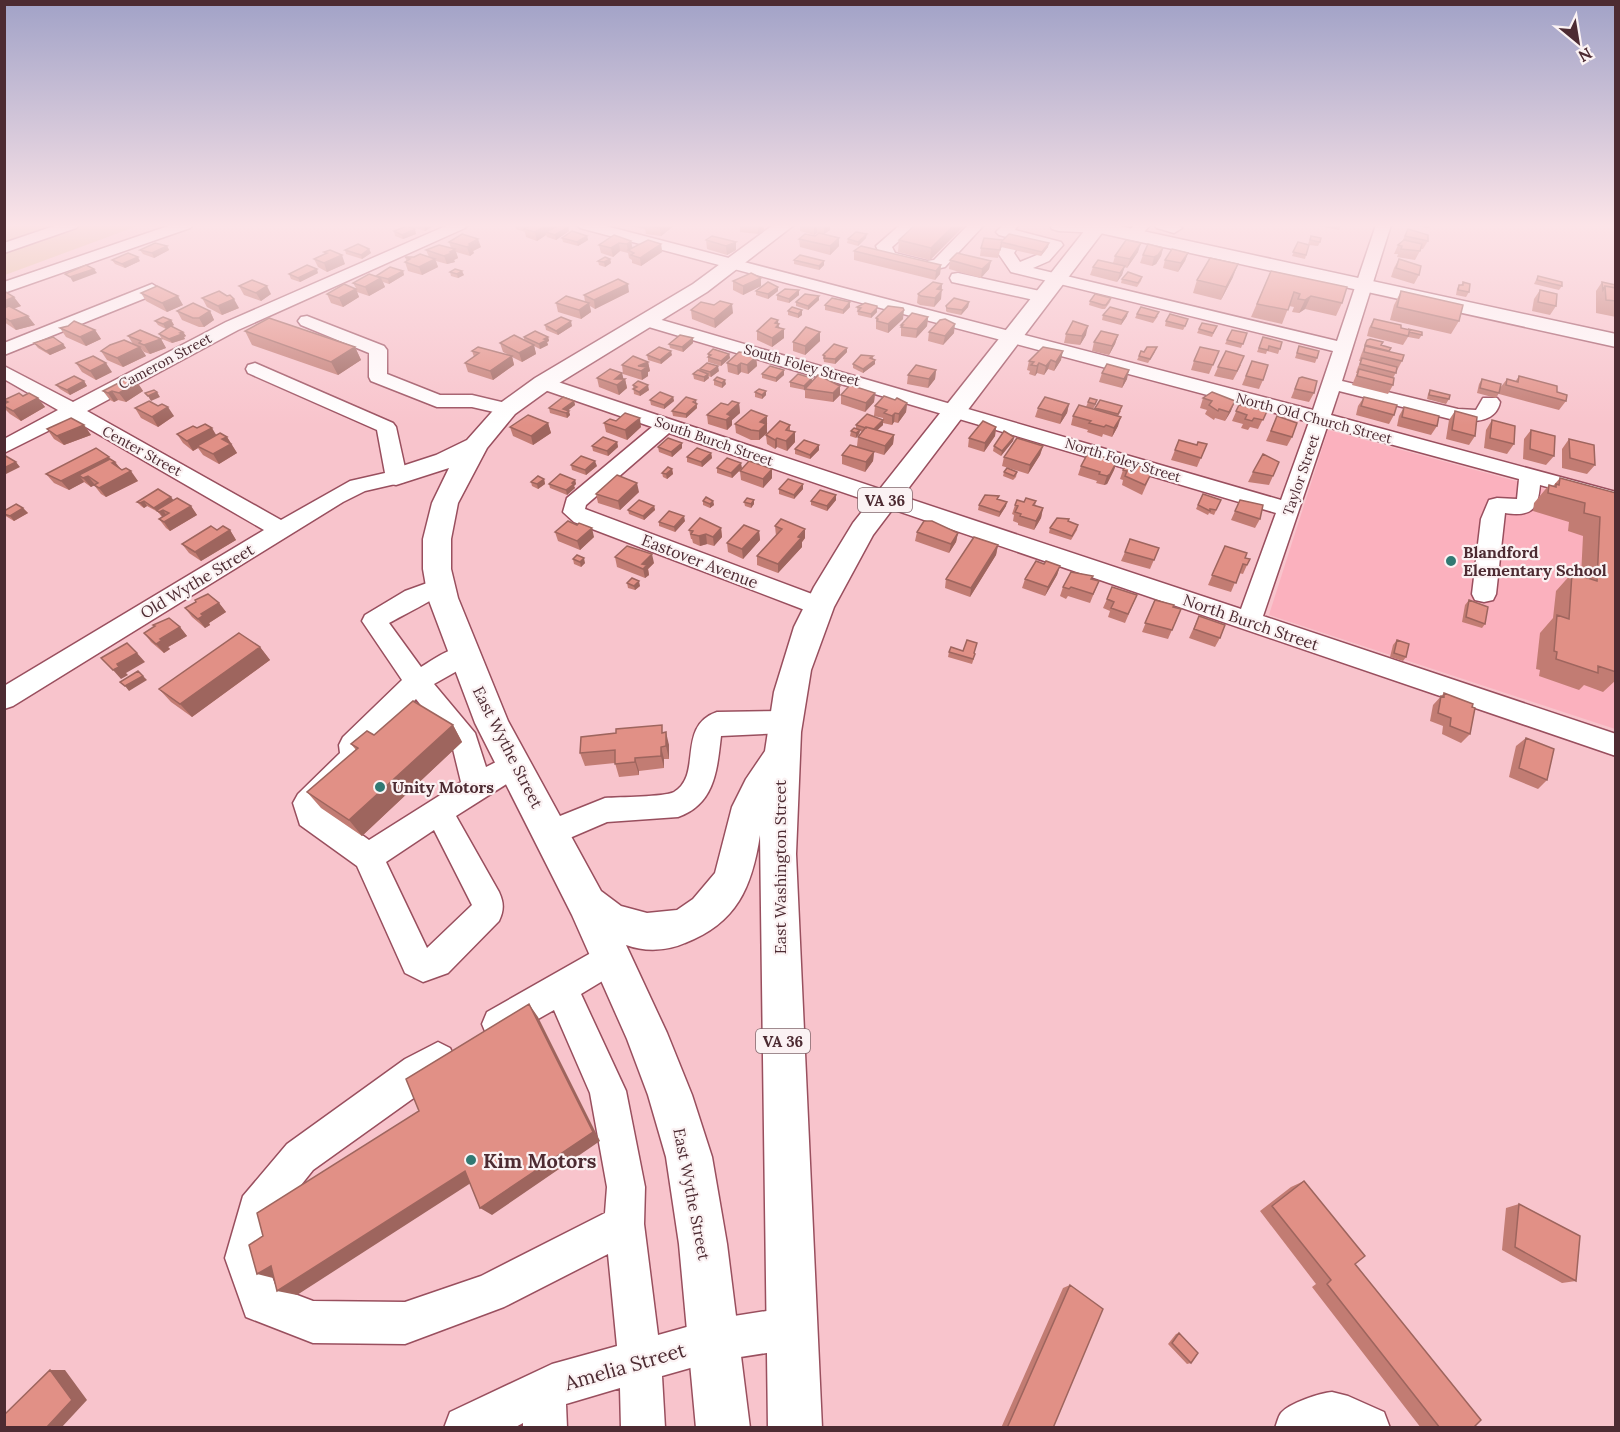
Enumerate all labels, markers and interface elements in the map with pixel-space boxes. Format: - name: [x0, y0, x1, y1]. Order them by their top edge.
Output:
- north arrow: [1548, 12, 1608, 72]
- text: N: [1575, 43, 1596, 67]
- street label: Cameron Street: [115, 329, 215, 393]
- street label: South Foley Street: [742, 340, 863, 390]
- street label: North Old Church Street: [1234, 388, 1395, 448]
- street label: South Burch Street: [652, 412, 776, 470]
- street label: Center Street: [99, 422, 185, 481]
- street label: Taylor Street: [1279, 432, 1323, 518]
- street label: North Foley Street: [1063, 434, 1184, 486]
- road number: VA 36: [858, 488, 912, 512]
- street label: Eastover Avenue: [639, 530, 761, 593]
- street label: Old Wythe Street: [137, 539, 258, 623]
- place label: Blandford Elementary School: [1463, 542, 1607, 580]
- marker: Blandford Elementary School: [1444, 554, 1458, 568]
- street label: North Burch Street: [1180, 589, 1322, 655]
- street label: East Wythe Street: [469, 683, 548, 812]
- place label: Unity Motors: [392, 777, 494, 797]
- street label: East Washington Street: [770, 779, 790, 954]
- marker: Unity Motors: [373, 780, 387, 794]
- road number: VA 36: [756, 1029, 810, 1053]
- street label: East Wythe Street: [669, 1126, 715, 1263]
- place label: Kim Motors: [483, 1148, 597, 1173]
- marker: Kim Motors: [464, 1153, 478, 1167]
- street label: Amelia Street: [561, 1337, 689, 1395]

